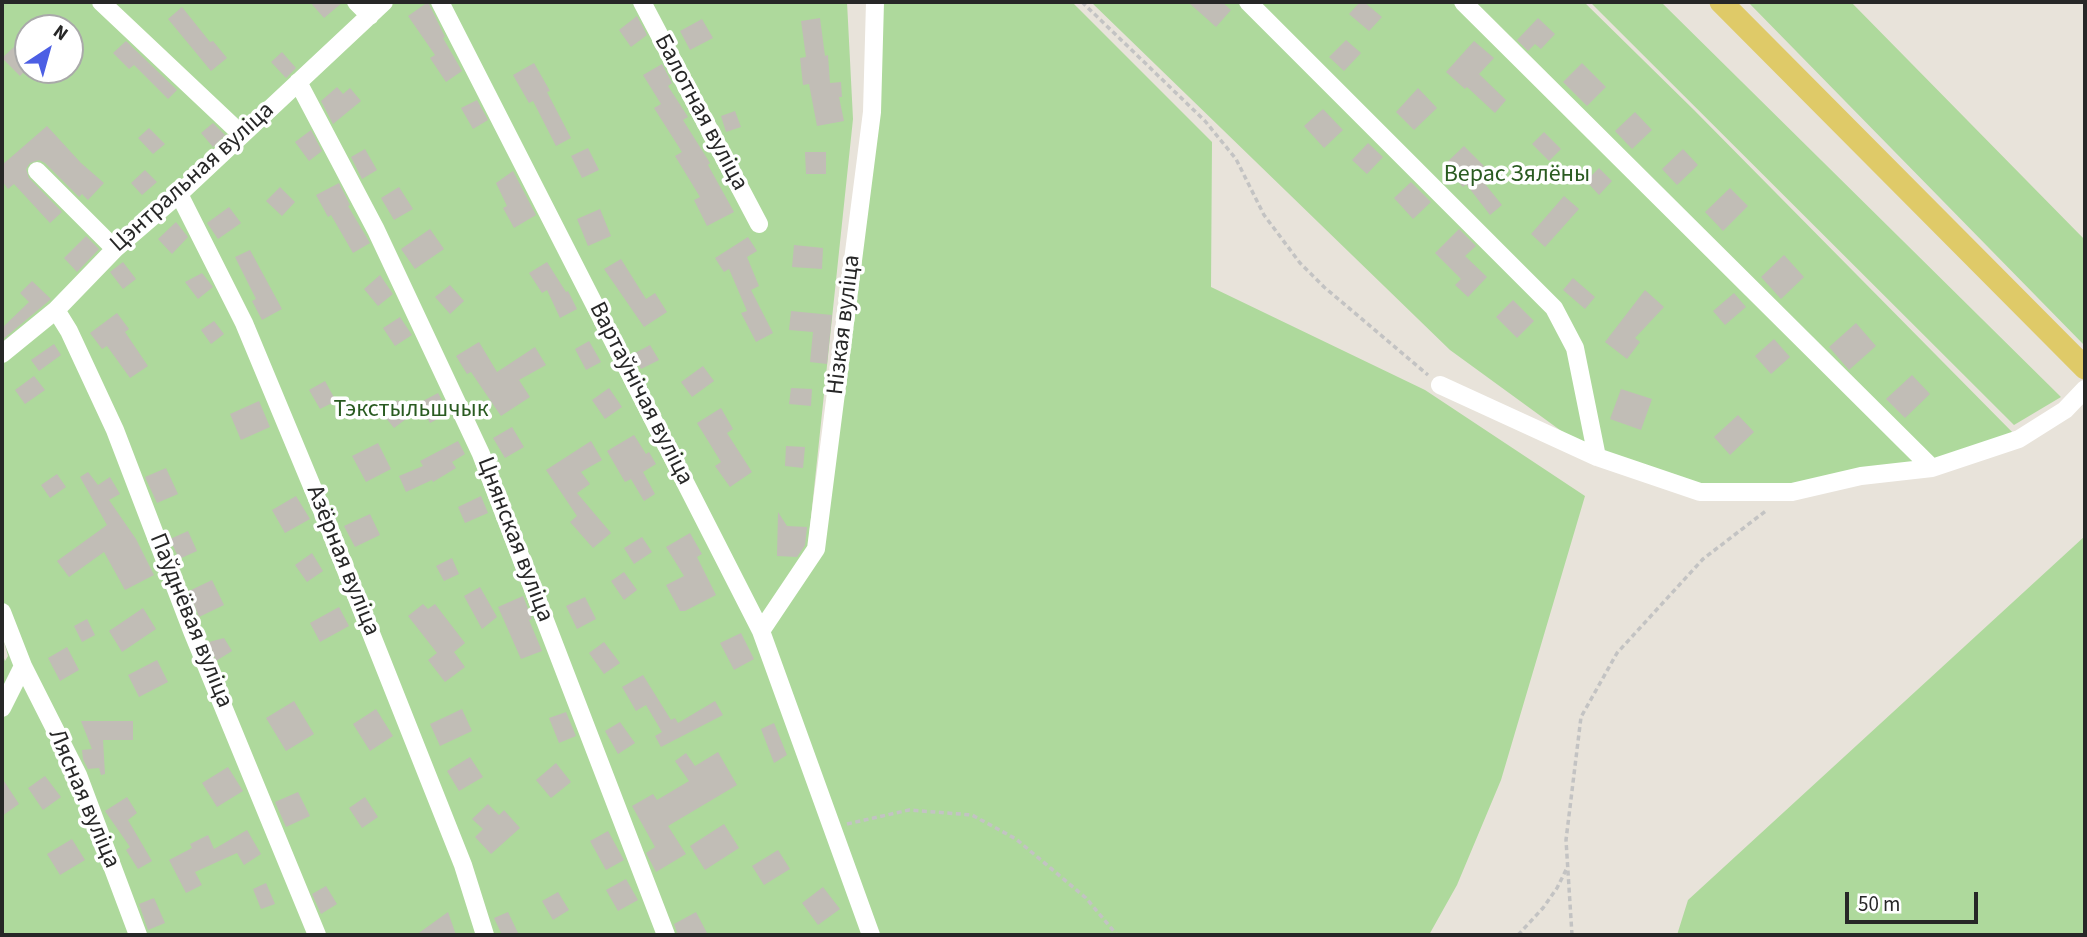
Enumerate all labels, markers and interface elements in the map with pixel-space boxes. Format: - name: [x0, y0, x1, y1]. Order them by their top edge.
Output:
- north arrow: [14, 14, 84, 84]
- text: N: [47, 19, 74, 48]
- street label: Балотная вуліца: [647, 30, 753, 196]
- street label: Цэнтральная вуліца: [105, 97, 281, 259]
- park label: Верас Зялёны: [1444, 162, 1590, 190]
- street label: Нізкая вуліца: [822, 253, 868, 397]
- street label: Вартаўнічая вуліца: [581, 298, 699, 490]
- park label: Тэкстыльшчык: [333, 397, 489, 425]
- street label: Цнянская вуліца: [469, 454, 559, 626]
- street label: Азёрная вуліца: [299, 482, 385, 640]
- street label: Паўднёвая вуліца: [142, 530, 238, 712]
- street label: Лясная вуліца: [41, 725, 125, 873]
- scale bar: [1849, 878, 1982, 922]
- text: 50 m: [1858, 889, 1900, 919]

